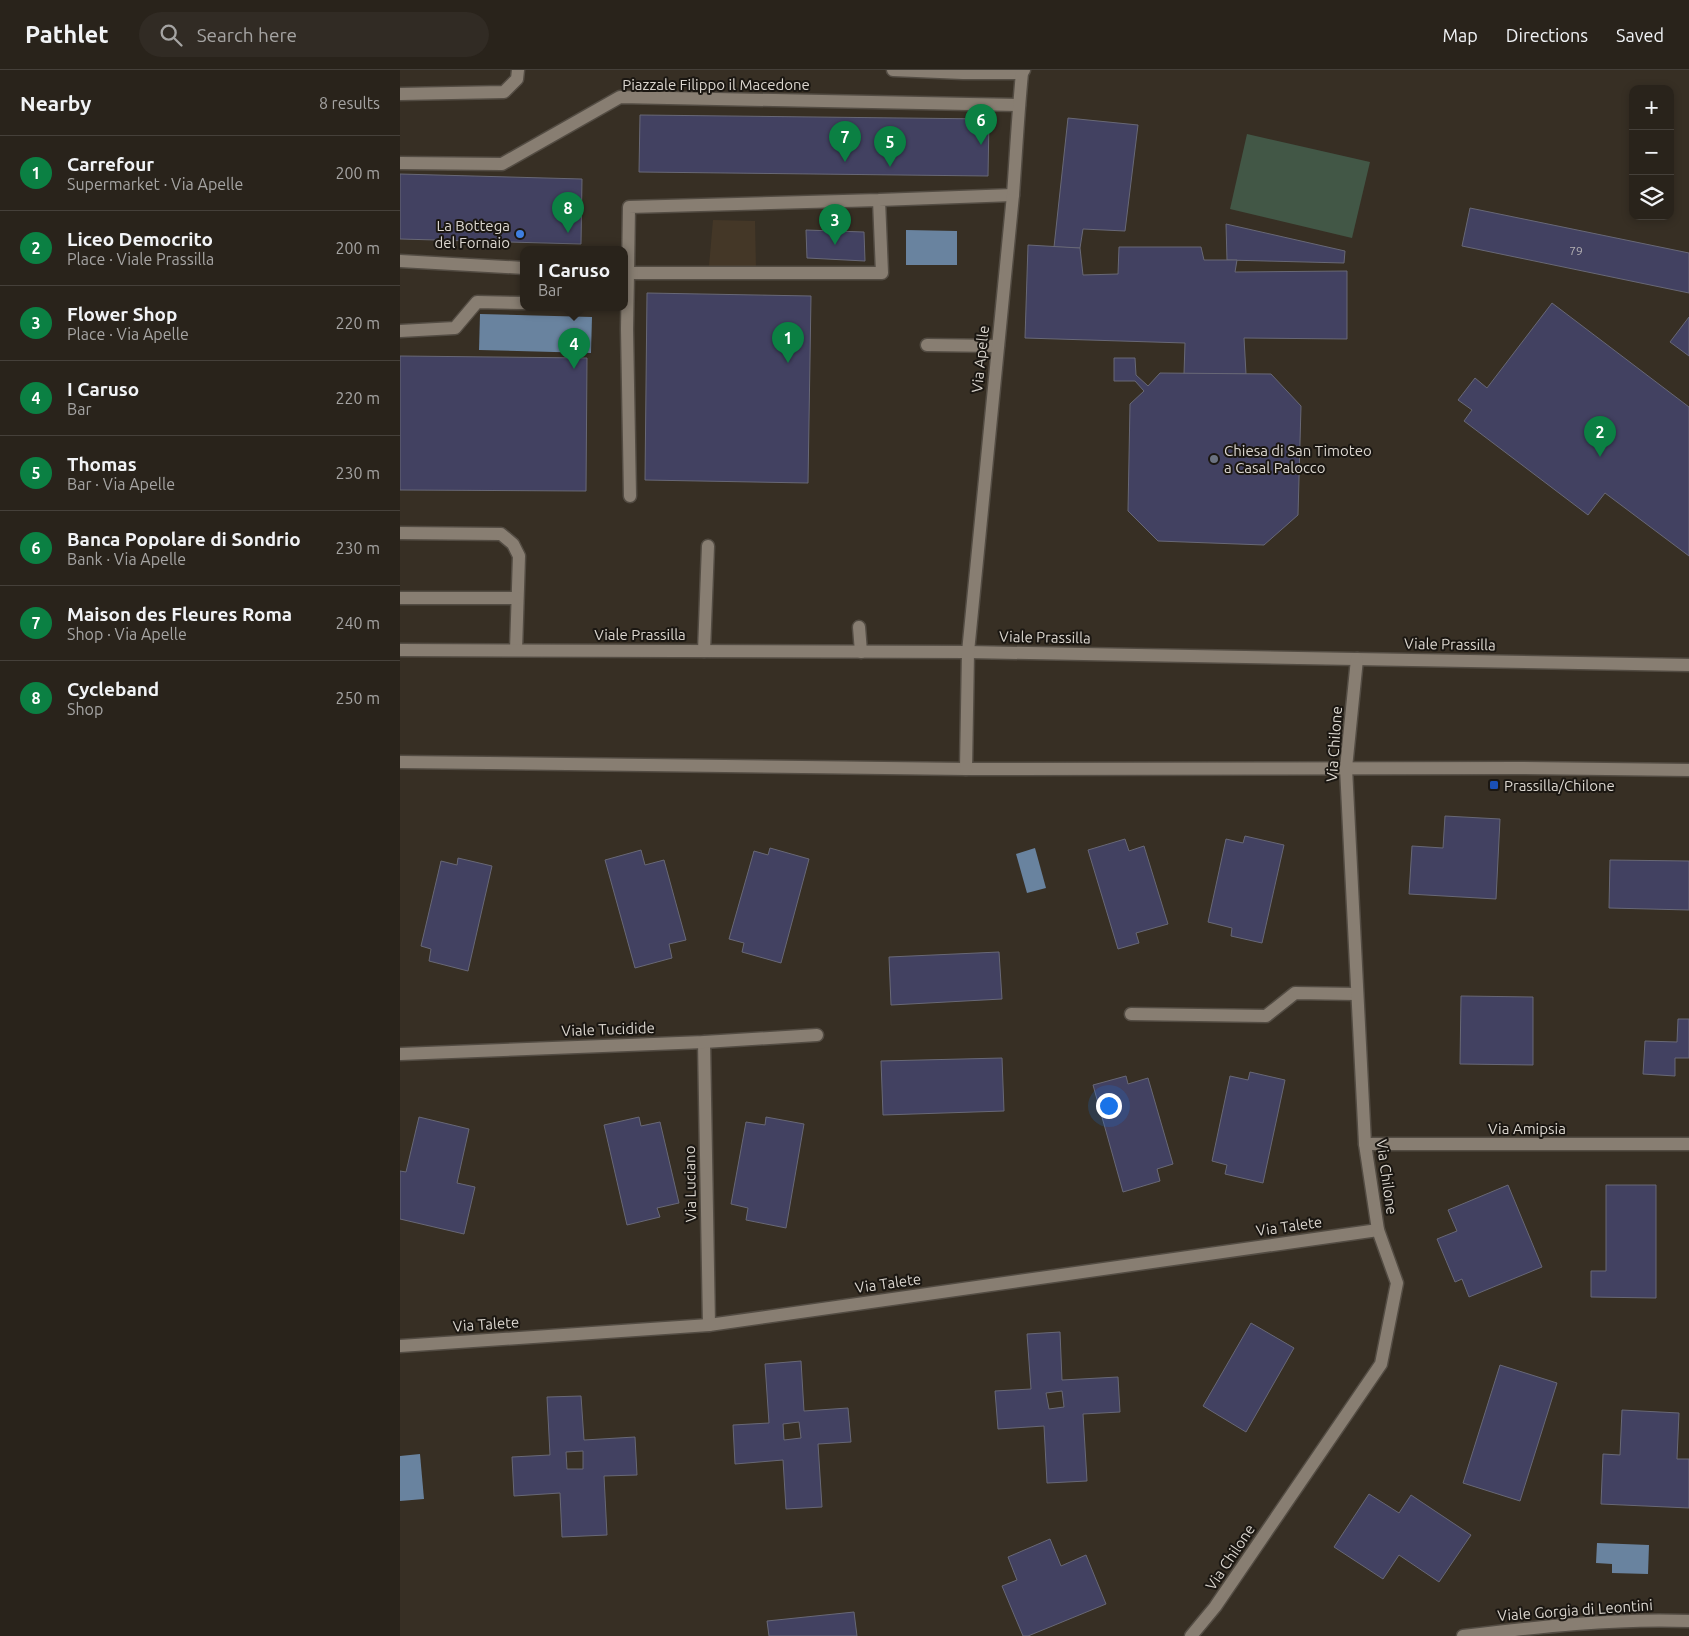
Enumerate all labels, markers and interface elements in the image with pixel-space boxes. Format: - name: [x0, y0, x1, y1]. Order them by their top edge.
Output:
- search box: [139, 12, 489, 57]
- text: Pathlet: [25, 21, 109, 48]
- icon: search: [157, 21, 185, 49]
- text: Search here: [197, 24, 297, 46]
- text: Map: [1442, 25, 1478, 45]
- text: Directions: [1506, 25, 1588, 45]
- text: Saved: [1616, 25, 1664, 45]
- street label: Piazzale Filippo il Macedone: [622, 76, 810, 93]
- map controls: [1629, 85, 1674, 220]
- button: +: [1629, 85, 1674, 130]
- text: Nearby: [20, 91, 91, 115]
- text: 8 results: [319, 94, 380, 112]
- pin: 6: [965, 104, 997, 145]
- pin: 7: [829, 121, 861, 162]
- pin: 5: [874, 126, 906, 167]
- button: −: [1629, 130, 1674, 175]
- text: Carrefour: [67, 153, 154, 175]
- text: 1: [31, 164, 41, 182]
- text: 200 m: [335, 164, 380, 182]
- text: Supermarket · Via Apelle: [67, 175, 243, 193]
- button: layers: [1629, 175, 1674, 220]
- pin: 8: [552, 192, 584, 233]
- pin: 3: [819, 204, 851, 245]
- place label: La Bottega del Fornaio: [435, 217, 510, 251]
- text: Liceo Democrito: [67, 228, 213, 250]
- marker: La Bottega del Fornaio: [514, 228, 526, 240]
- text: 2: [31, 239, 41, 257]
- text: 200 m: [335, 239, 380, 257]
- house number: 79: [1569, 244, 1583, 257]
- popup: [520, 246, 628, 311]
- text: Place · Viale Prassilla: [67, 250, 214, 268]
- text: I Caruso: [538, 259, 610, 281]
- text: Bar: [538, 281, 562, 299]
- text: Flower Shop: [67, 303, 177, 325]
- text: 3: [31, 314, 41, 332]
- text: 220 m: [335, 314, 380, 332]
- pin: 1: [772, 322, 804, 363]
- street label: Via Apelle: [968, 324, 992, 394]
- text: Place · Via Apelle: [67, 325, 189, 343]
- pin: 4: [558, 328, 590, 369]
- text: I Caruso: [67, 378, 139, 400]
- text: 4: [31, 389, 41, 407]
- text: 220 m: [335, 389, 380, 407]
- text: Bar: [67, 400, 91, 418]
- pin: 2: [1584, 416, 1616, 457]
- place label: Chiesa di San Timoteo a Casal Palocco: [1224, 442, 1372, 476]
- text: Thomas: [67, 453, 137, 475]
- marker: Chiesa di San Timoteo a Casal Palocco: [1208, 453, 1220, 465]
- text: 5: [31, 464, 41, 482]
- text: 230 m: [335, 464, 380, 482]
- text: Bar · Via Apelle: [67, 475, 175, 493]
- text: Banca Popolare di Sondrio: [67, 528, 301, 550]
- text: 6: [31, 539, 41, 557]
- text: 230 m: [335, 539, 380, 557]
- text: Bank · Via Apelle: [67, 550, 186, 568]
- text: Maison des Fleures Roma: [67, 603, 292, 625]
- text: 7: [31, 614, 41, 632]
- text: 240 m: [335, 614, 380, 632]
- text: Shop · Via Apelle: [67, 625, 187, 643]
- street label: Viale Prassilla: [594, 626, 686, 643]
- street label: Viale Prassilla: [999, 628, 1091, 646]
- street label: Viale Prassilla: [1404, 635, 1496, 653]
- text: Cycleband: [67, 678, 159, 700]
- text: 8: [31, 689, 41, 707]
- text: 250 m: [335, 689, 380, 707]
- text: Shop: [67, 700, 103, 718]
- street label: Via Chilone: [1323, 706, 1345, 782]
- place label: Prassilla/Chilone: [1504, 777, 1615, 794]
- marker: Prassilla/Chilone: [1488, 779, 1500, 791]
- street label: Viale Tucidide: [561, 1019, 655, 1039]
- your location: [1096, 1093, 1122, 1119]
- street label: Via Amipsia: [1488, 1120, 1566, 1137]
- street label: Via Chilone: [1373, 1138, 1401, 1216]
- street label: Via Luciano: [681, 1146, 699, 1222]
- street label: Via Talete: [1255, 1213, 1323, 1239]
- street label: Via Talete: [854, 1270, 922, 1296]
- street label: Via Talete: [452, 1313, 520, 1335]
- street label: Via Chilone: [1202, 1521, 1258, 1593]
- street label: Viale Gorgia di Leontini: [1497, 1596, 1653, 1624]

